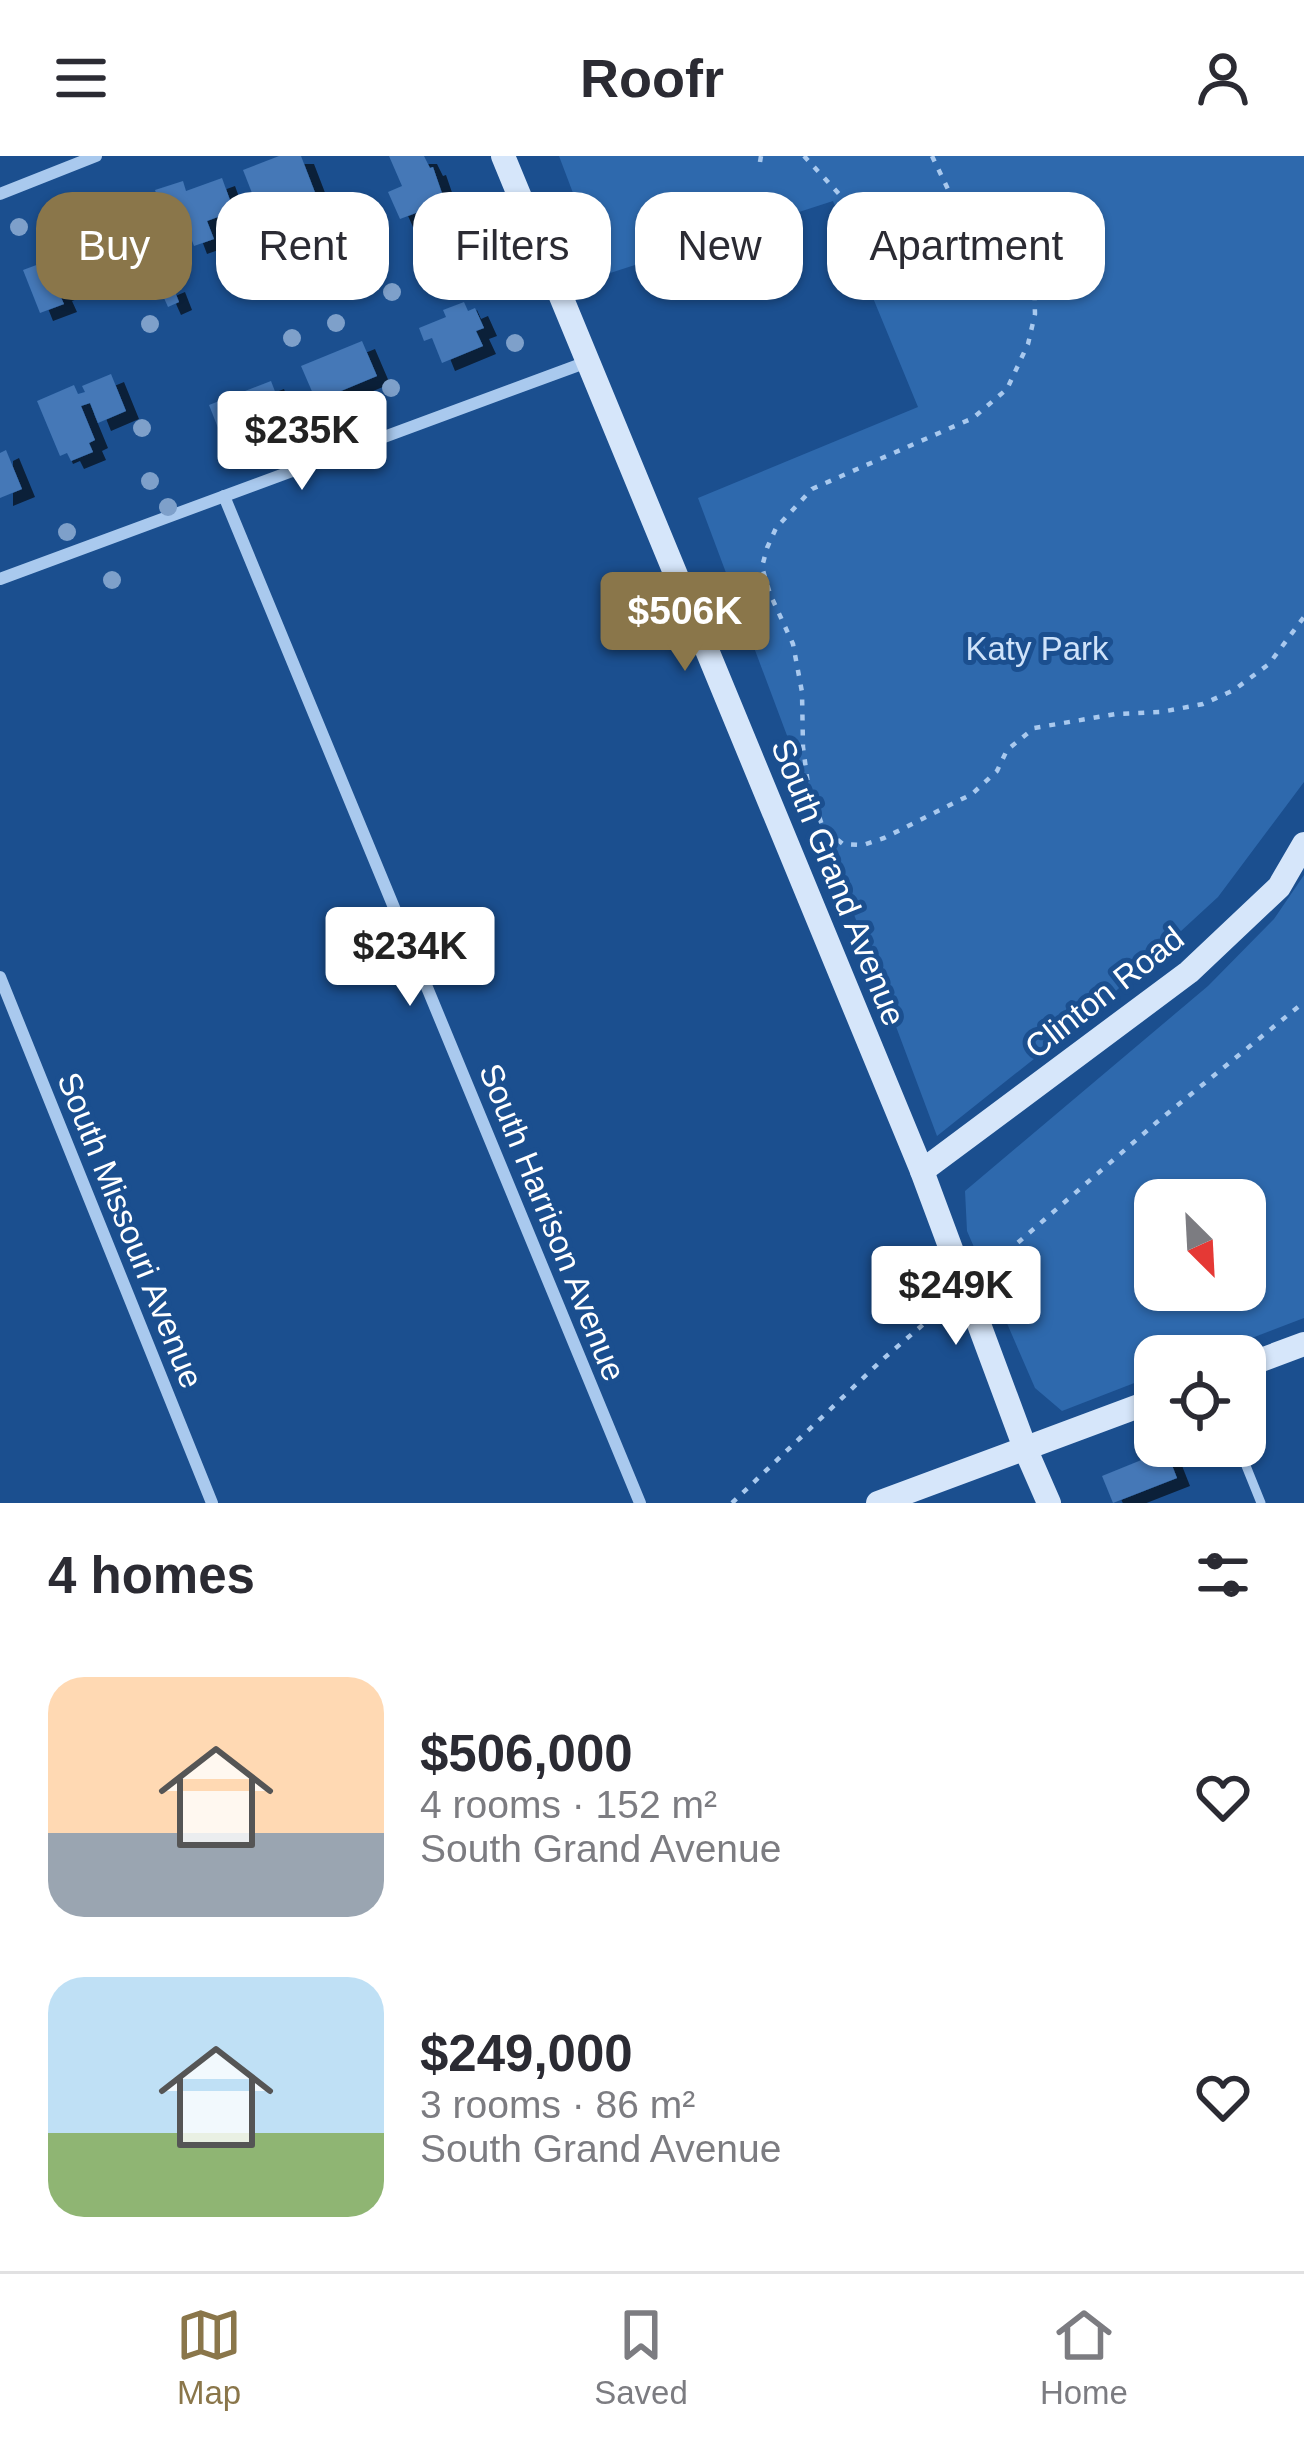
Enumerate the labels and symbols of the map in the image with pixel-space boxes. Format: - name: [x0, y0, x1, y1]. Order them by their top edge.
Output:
- pin: $235K: [218, 391, 386, 493]
- pin: $506K: [601, 572, 769, 674]
- park label: Katy Park: [965, 630, 1109, 667]
- street label: South Grand Avenue: [764, 733, 913, 1031]
- pin: $234K: [326, 907, 494, 1009]
- street label: Clinton Road: [1018, 919, 1191, 1066]
- street label: South Harrison Avenue: [472, 1058, 633, 1386]
- street label: South Missouri Avenue: [50, 1067, 211, 1393]
- north arrow: [1134, 1179, 1266, 1311]
- pin: $249K: [872, 1246, 1040, 1348]

